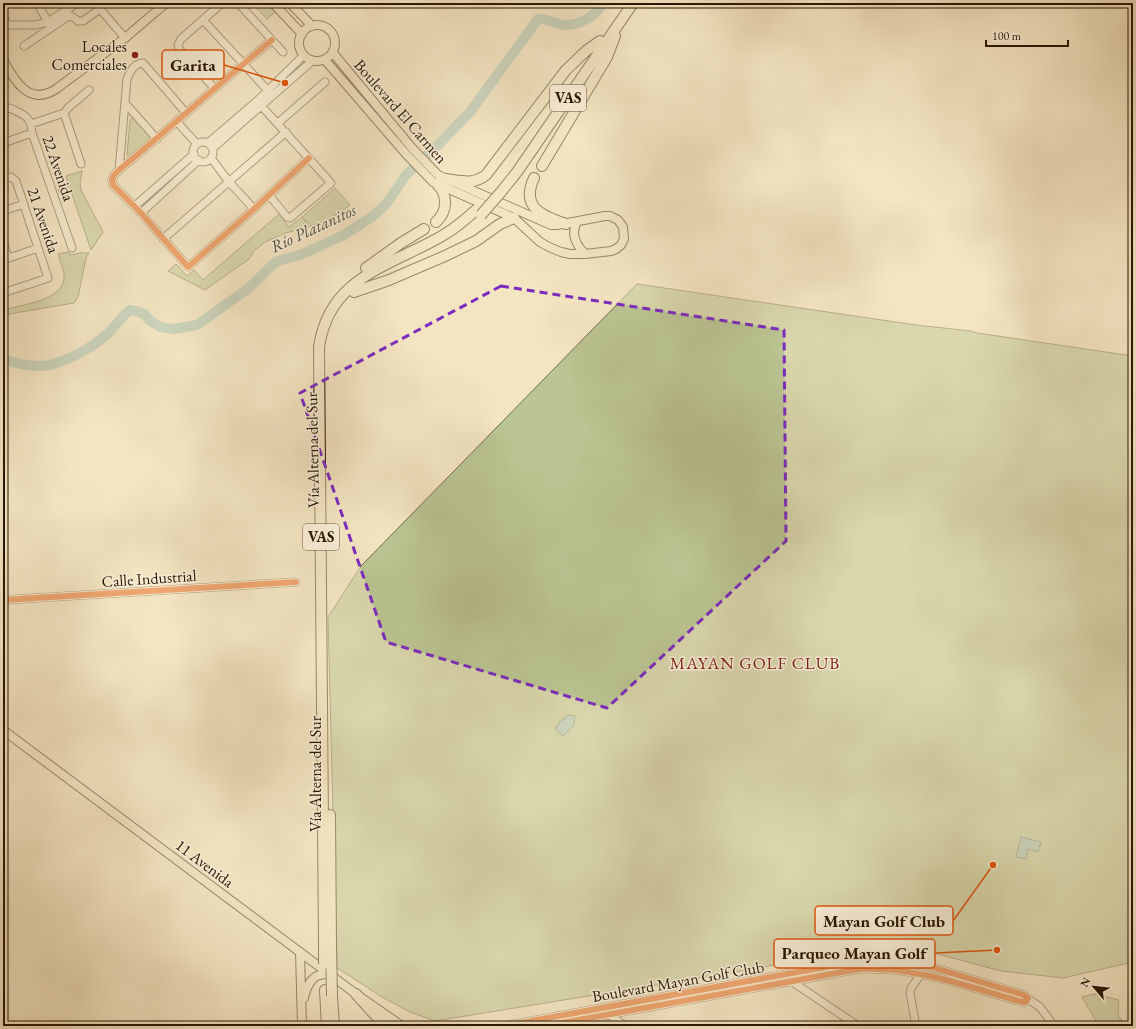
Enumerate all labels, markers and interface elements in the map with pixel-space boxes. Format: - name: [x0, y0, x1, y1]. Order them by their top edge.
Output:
- scale bar: [986, 22, 1068, 48]
- text: 100 m: [992, 28, 1022, 44]
- place label: Locales Comerciales: [52, 36, 127, 75]
- marker: Locales Comerciales: [130, 50, 140, 60]
- callout: Garita: [162, 50, 224, 79]
- text: Garita: [170, 54, 216, 76]
- street label: Boulevard El Carmen: [349, 55, 452, 168]
- road number: VAS: [550, 85, 586, 111]
- street label: 22 Avenida: [37, 132, 80, 204]
- street label: 21 Avenida: [22, 184, 65, 256]
- water label: Río Platanitos: [267, 198, 360, 257]
- street label: Vía Alterna del Sur: [301, 391, 324, 508]
- road number: VAS: [303, 524, 339, 550]
- street label: Calle Industrial: [101, 565, 197, 592]
- district label: MAYAN GOLF CLUB: [670, 652, 840, 674]
- street label: Vía Alterna del Sur: [305, 715, 326, 832]
- street label: 11 Avenida: [171, 834, 239, 893]
- callout: Mayan Golf Club: [815, 906, 953, 935]
- text: Mayan Golf Club: [823, 910, 945, 932]
- callout: Parqueo Mayan Golf: [774, 939, 935, 968]
- text: Parqueo Mayan Golf: [782, 942, 928, 964]
- street label: Boulevard Mayan Golf Club: [591, 956, 766, 1007]
- north arrow: [1074, 967, 1114, 1007]
- text: N: [1077, 975, 1093, 990]

